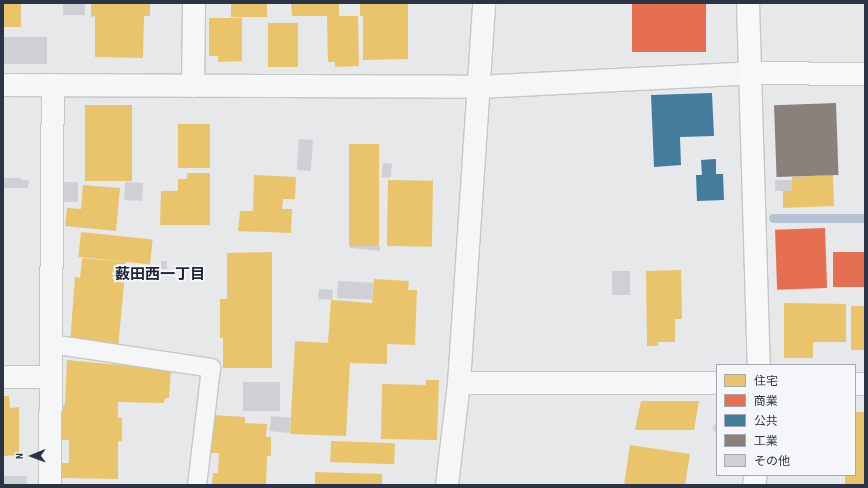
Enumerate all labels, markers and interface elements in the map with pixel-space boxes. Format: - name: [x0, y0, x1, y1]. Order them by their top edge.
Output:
- district label: 薮田西一丁目: [115, 266, 205, 284]
- legend: [716, 364, 856, 476]
- text: 住宅: [754, 374, 778, 389]
- text: 商業: [754, 394, 778, 409]
- text: 公共: [754, 414, 778, 429]
- text: 工業: [754, 434, 778, 449]
- north arrow: [12, 436, 52, 476]
- text: N: [13, 453, 26, 459]
- text: その他: [754, 454, 790, 469]

